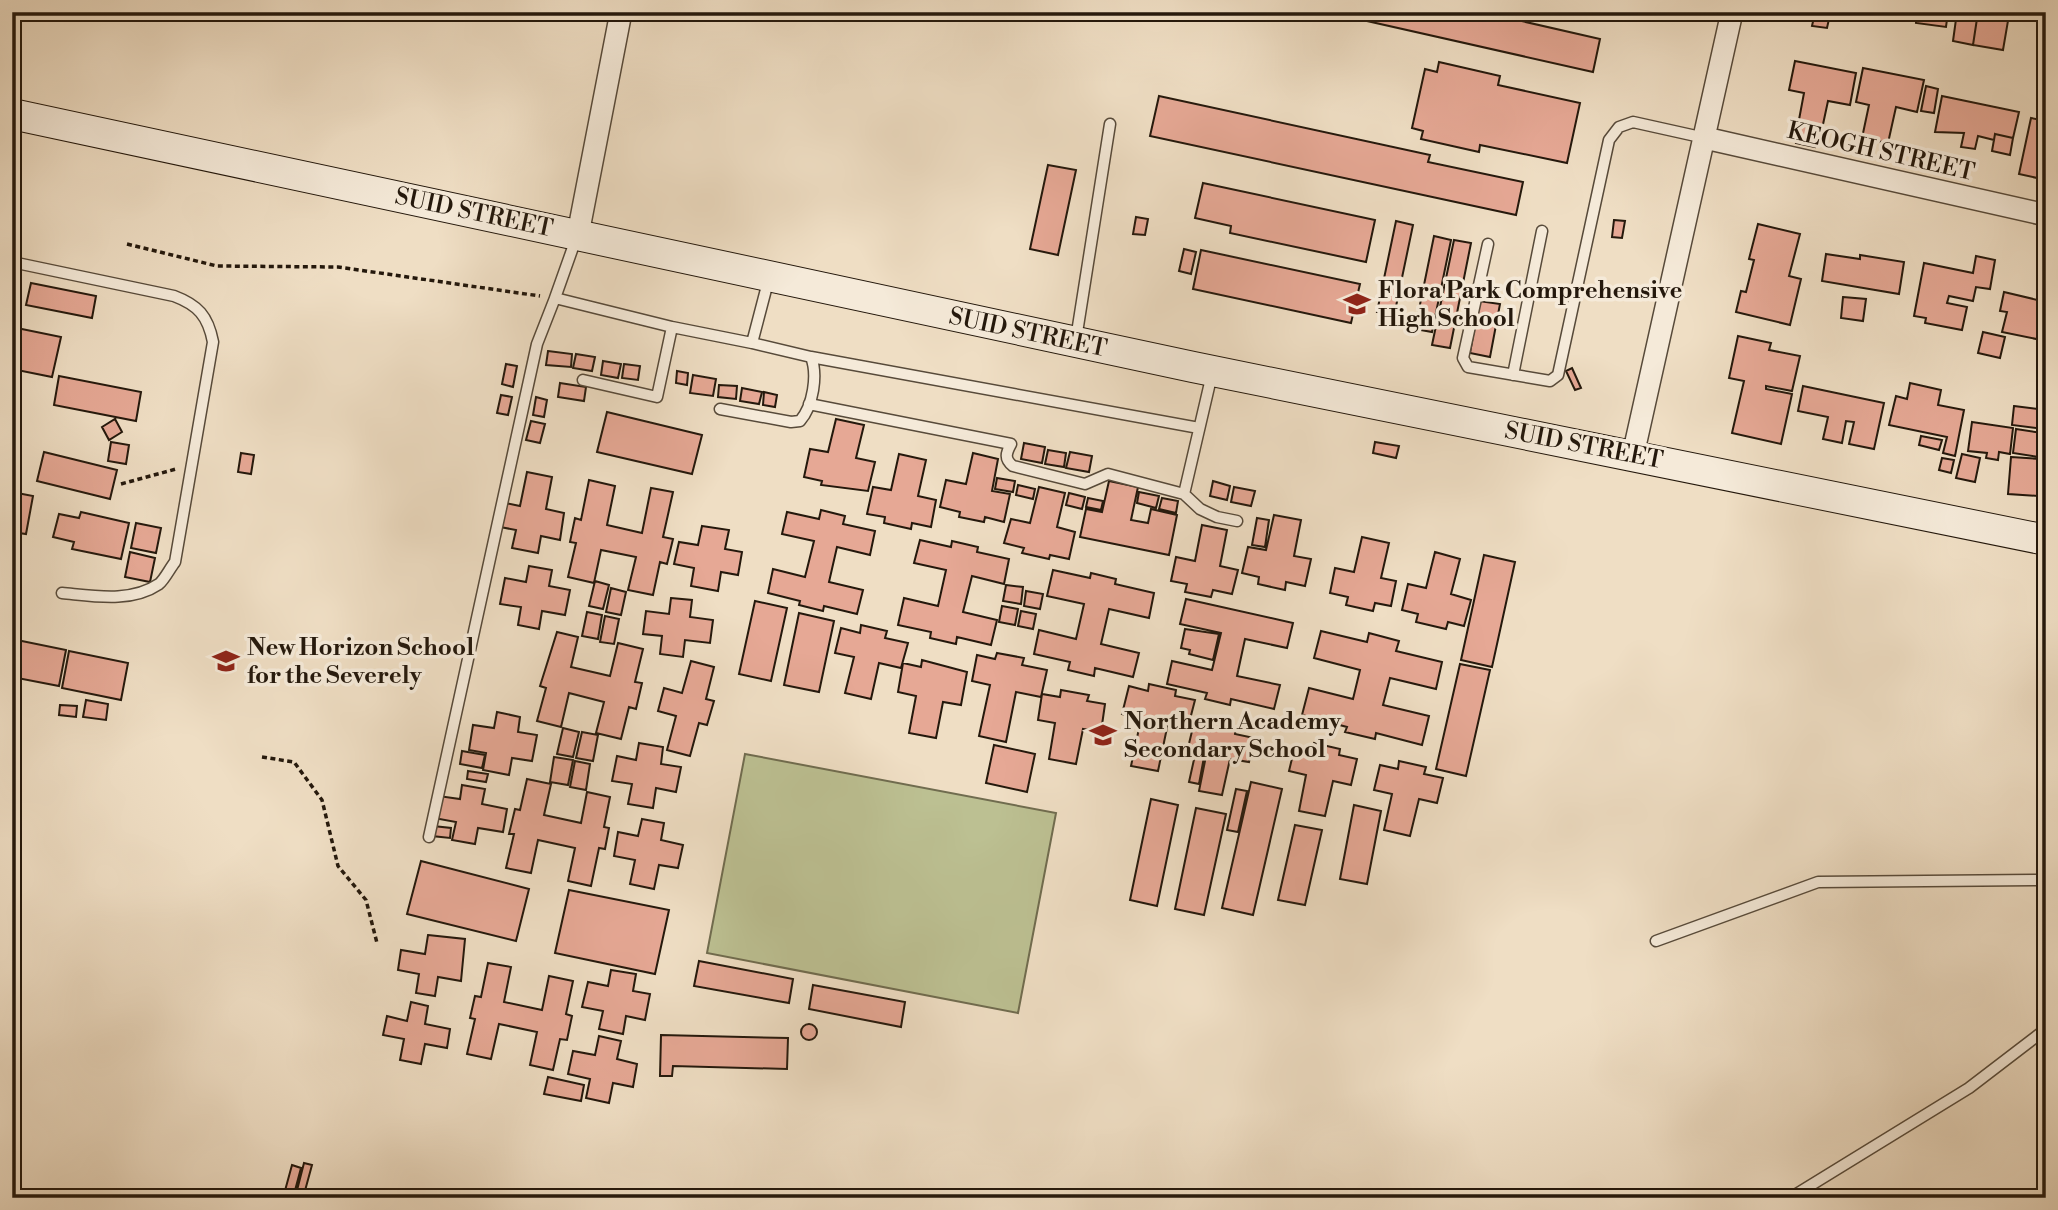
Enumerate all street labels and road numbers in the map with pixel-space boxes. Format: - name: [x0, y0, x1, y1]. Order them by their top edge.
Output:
- street label: KEOGH STREET: [1784, 116, 1977, 188]
- street label: SUID STREET: [392, 182, 556, 244]
- street label: SUID STREET: [946, 302, 1110, 364]
- street label: SUID STREET: [1502, 416, 1666, 476]

